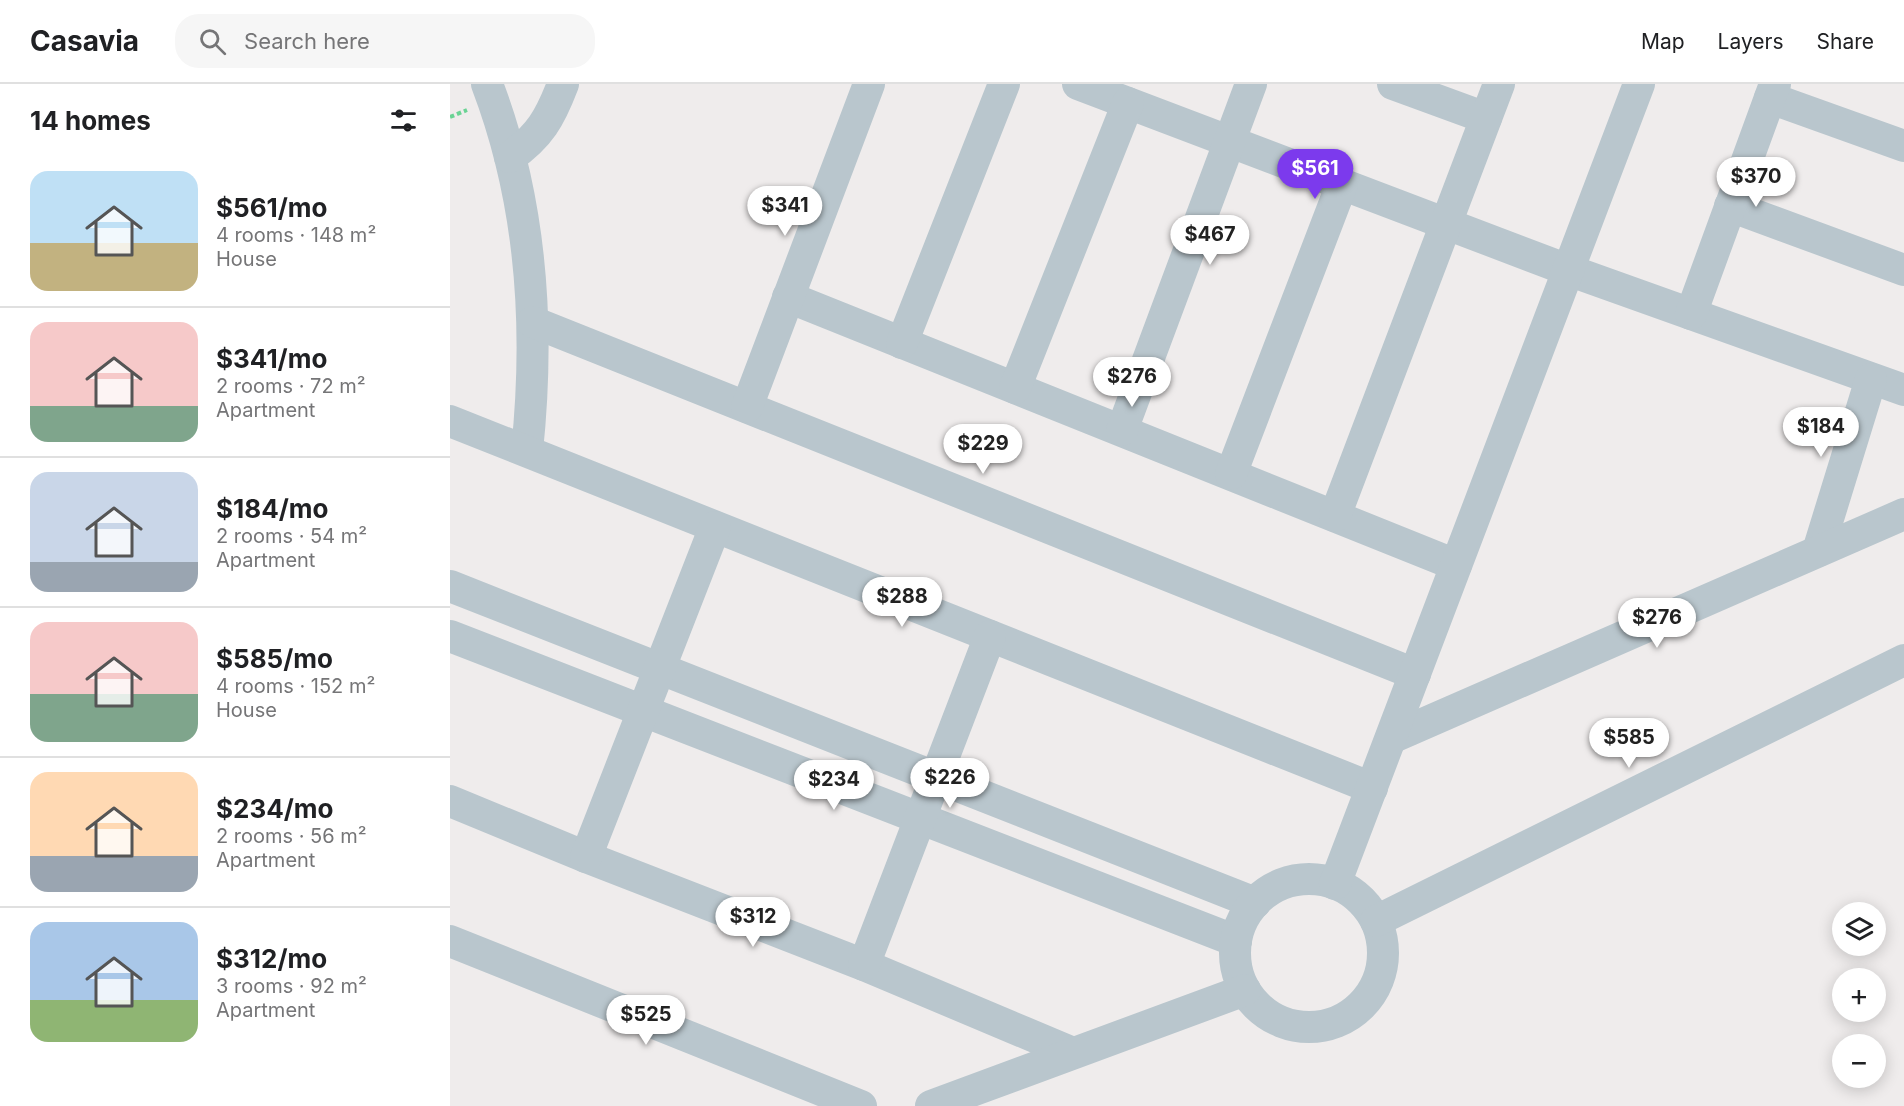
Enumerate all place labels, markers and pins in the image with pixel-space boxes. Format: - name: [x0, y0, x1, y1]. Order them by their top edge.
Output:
- pin: $561: [1279, 149, 1351, 200]
- pin: $370: [1720, 157, 1792, 208]
- pin: $341: [749, 186, 821, 237]
- pin: $467: [1174, 215, 1246, 266]
- pin: $276: [1096, 357, 1168, 408]
- pin: $184: [1785, 407, 1857, 458]
- pin: $229: [947, 424, 1019, 475]
- pin: $288: [866, 577, 938, 628]
- pin: $276: [1621, 598, 1693, 649]
- pin: $585: [1593, 718, 1665, 769]
- pin: $226: [914, 758, 986, 809]
- pin: $234: [798, 760, 870, 811]
- pin: $312: [717, 897, 789, 948]
- pin: $525: [610, 995, 682, 1046]

